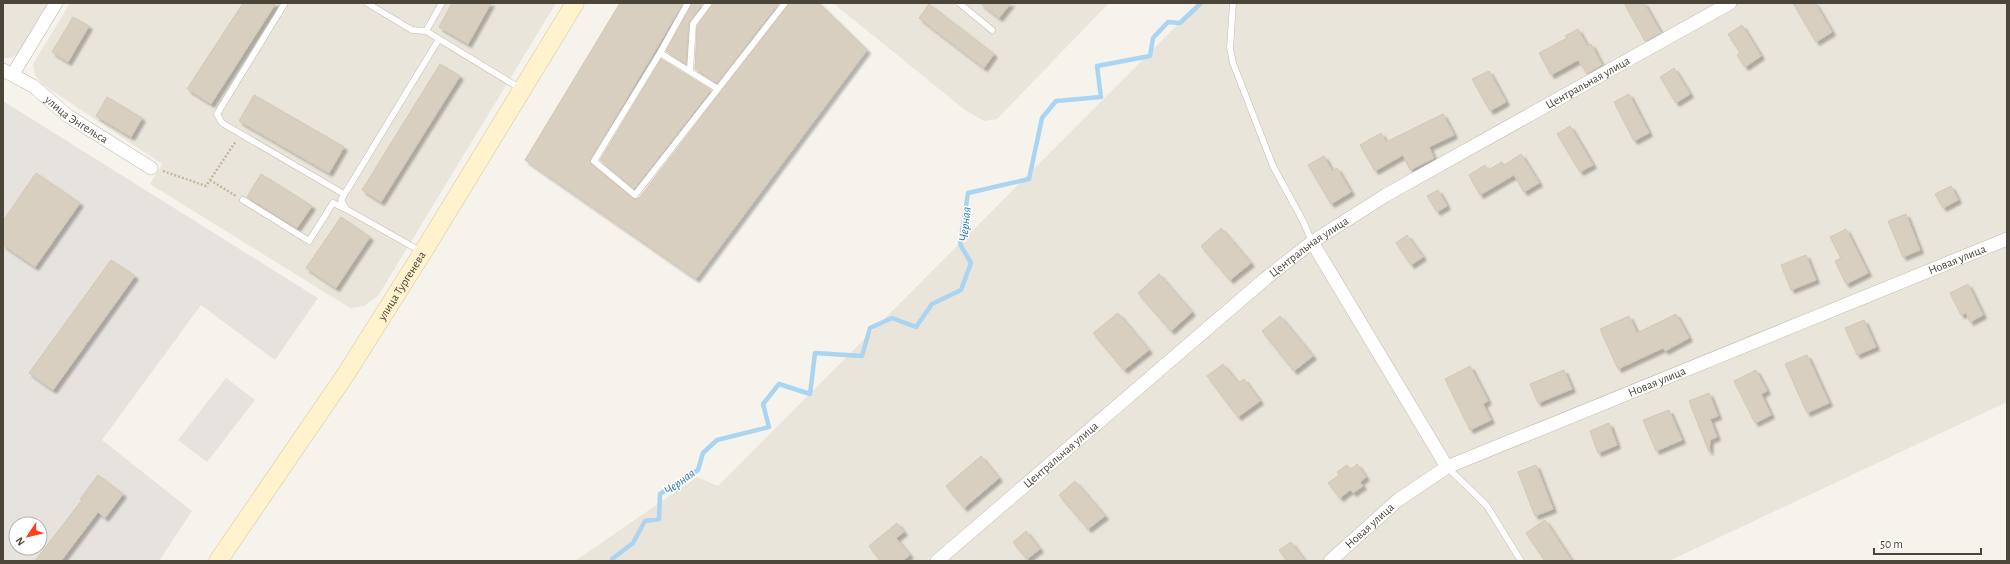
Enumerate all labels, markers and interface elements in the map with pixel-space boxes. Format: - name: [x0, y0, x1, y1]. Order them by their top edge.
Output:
- street label: Центральная улица: [1543, 54, 1632, 111]
- street label: улица Энгельса: [41, 92, 111, 146]
- water label: Черная: [957, 206, 974, 242]
- street label: Центральная улица: [1267, 214, 1351, 279]
- street label: Новая улица: [1926, 242, 1988, 276]
- street label: улица Тургенева: [375, 249, 428, 324]
- street label: Новая улица: [1626, 364, 1688, 399]
- street label: Центральная улица: [1021, 419, 1101, 490]
- water label: Черная: [662, 467, 698, 498]
- street label: Новая улица: [1343, 500, 1397, 550]
- north arrow: [8, 516, 48, 556]
- scale bar: [1874, 530, 1981, 556]
- text: N: [14, 535, 27, 548]
- text: 50 m: [1880, 538, 1903, 550]

